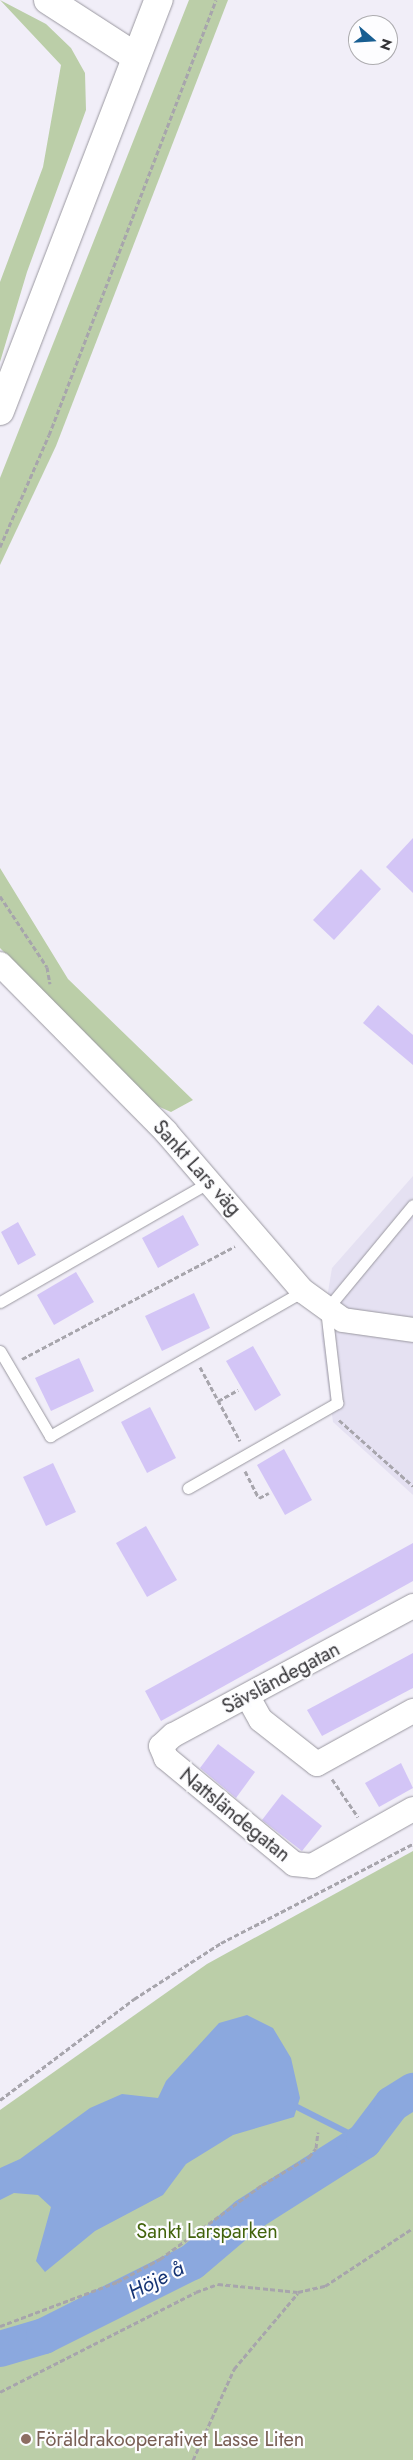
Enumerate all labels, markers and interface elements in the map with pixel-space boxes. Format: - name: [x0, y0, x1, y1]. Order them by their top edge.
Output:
- north arrow: [348, 15, 398, 65]
- text: N: [375, 36, 398, 53]
- street label: Sankt Lars väg: [148, 1115, 246, 1221]
- street label: Sävsländegatan: [218, 1637, 344, 1719]
- street label: Nattsländegatan: [175, 1763, 295, 1867]
- park label: Sankt Larsparken: [136, 2219, 278, 2243]
- water label: Höje å: [124, 2255, 188, 2305]
- place label: Föräldrakooperativet Lasse Liten: [36, 2427, 304, 2451]
- marker: Föräldrakooperativet Lasse Liten: [20, 2433, 32, 2445]

